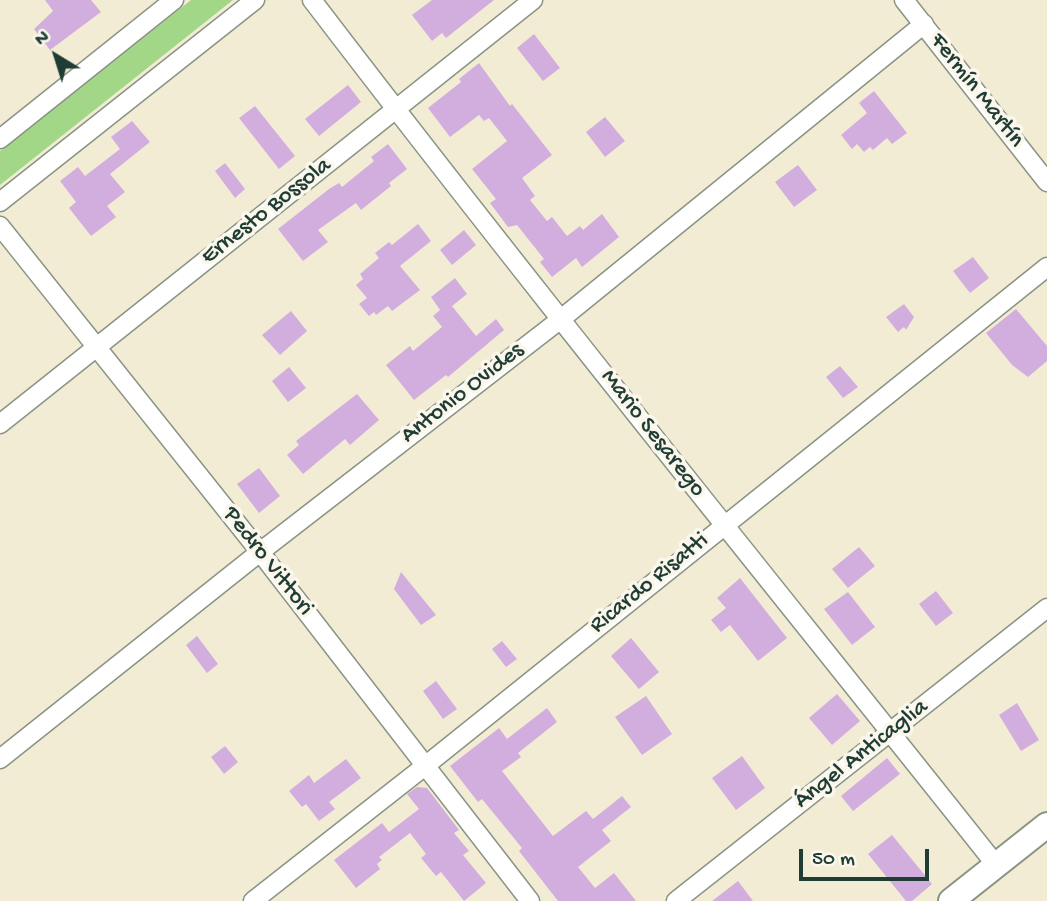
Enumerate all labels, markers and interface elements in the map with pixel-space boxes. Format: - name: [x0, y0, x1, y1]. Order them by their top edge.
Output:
- north arrow: [21, 21, 91, 91]
- text: N: [31, 26, 55, 52]
- street label: Fermín Martín: [922, 28, 1030, 154]
- street label: Ernesto Bossola: [196, 152, 338, 272]
- street label: Antonio Ovides: [396, 337, 530, 451]
- street label: Mario Sesarego: [593, 364, 711, 504]
- street label: Pedro Vittori: [215, 502, 319, 622]
- street label: Ricardo Risatti: [585, 527, 715, 641]
- street label: Ángel Anticaglia: [789, 694, 935, 816]
- scale bar: [802, 834, 932, 878]
- text: 50 m: [812, 848, 855, 873]

